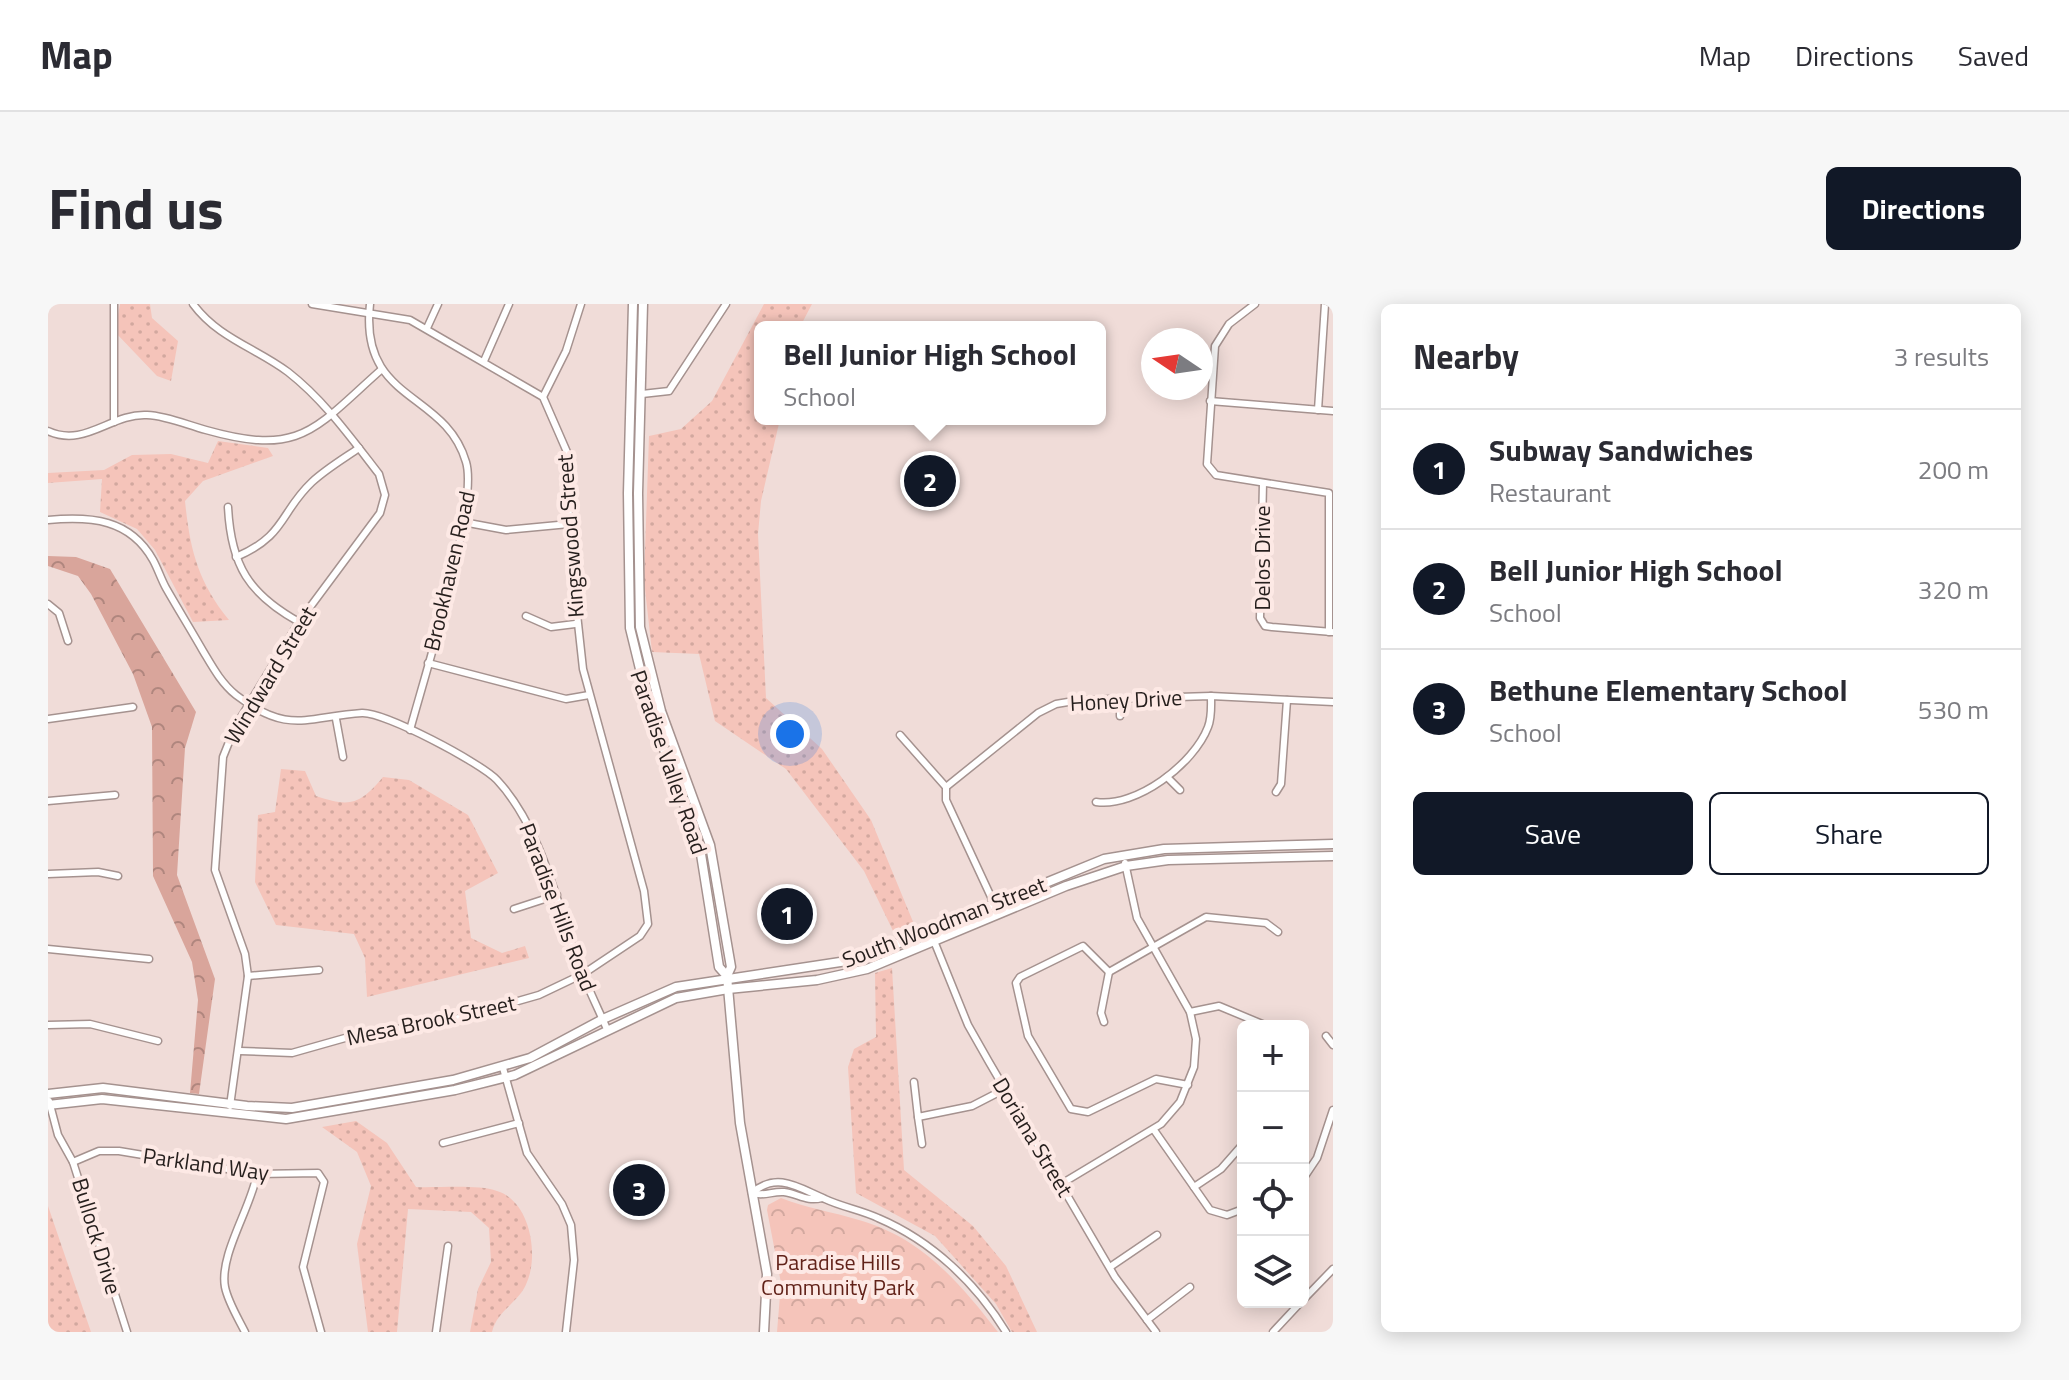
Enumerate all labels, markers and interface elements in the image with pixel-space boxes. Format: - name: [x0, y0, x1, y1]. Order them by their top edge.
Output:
- text: Map: [40, 26, 113, 84]
- text: Map: [1699, 34, 1751, 77]
- text: Directions: [1795, 34, 1914, 77]
- text: Saved: [1958, 34, 2029, 77]
- text: Find us: [48, 166, 224, 251]
- button: Directions: [1826, 167, 2021, 250]
- popup: [754, 321, 1106, 425]
- north arrow: [1141, 328, 1213, 400]
- text: Nearby: [1413, 330, 1519, 382]
- text: Bell Junior High School: [783, 331, 1077, 377]
- text: 3 results: [1894, 337, 1989, 376]
- text: School: [783, 377, 856, 416]
- text: Subway Sandwiches: [1489, 427, 1753, 473]
- text: 1: [1432, 450, 1446, 489]
- text: 200 m: [1918, 450, 1989, 489]
- pin: 2: [904, 451, 956, 511]
- street label: Kingswood Street: [547, 453, 593, 619]
- text: Restaurant: [1489, 473, 1611, 512]
- street label: Brookhaven Road: [414, 488, 484, 654]
- street label: Delos Drive: [1245, 505, 1279, 611]
- text: Bell Junior High School: [1489, 547, 1783, 593]
- text: 2: [1432, 570, 1446, 609]
- text: 320 m: [1918, 570, 1989, 609]
- text: School: [1489, 593, 1562, 632]
- street label: Windward Street: [215, 599, 325, 751]
- street label: Paradise Valley Road: [622, 665, 716, 859]
- text: Bethune Elementary School: [1489, 667, 1848, 713]
- street label: Honey Drive: [1069, 680, 1183, 720]
- text: 3: [1432, 690, 1446, 729]
- text: 530 m: [1918, 690, 1989, 729]
- text: School: [1489, 713, 1562, 752]
- your location: [770, 714, 810, 754]
- button: Save: [1413, 792, 1693, 875]
- button: Share: [1709, 792, 1989, 875]
- street label: Paradise Hills Road: [510, 818, 606, 996]
- street label: South Woodman Street: [837, 867, 1051, 977]
- pin: 1: [761, 884, 813, 944]
- street label: Mesa Brook Street: [343, 985, 519, 1054]
- map controls: [1237, 1020, 1309, 1308]
- button: +: [1237, 1020, 1309, 1092]
- street label: Doriana Street: [984, 1071, 1082, 1203]
- button: −: [1237, 1092, 1309, 1164]
- street label: Parkland Way: [141, 1138, 272, 1190]
- pin: 3: [613, 1160, 665, 1220]
- button: locate: [1237, 1164, 1309, 1236]
- street label: Bullock Drive: [63, 1174, 131, 1298]
- button: layers: [1237, 1236, 1309, 1308]
- park label: Paradise Hills Community Park: [761, 1245, 915, 1304]

